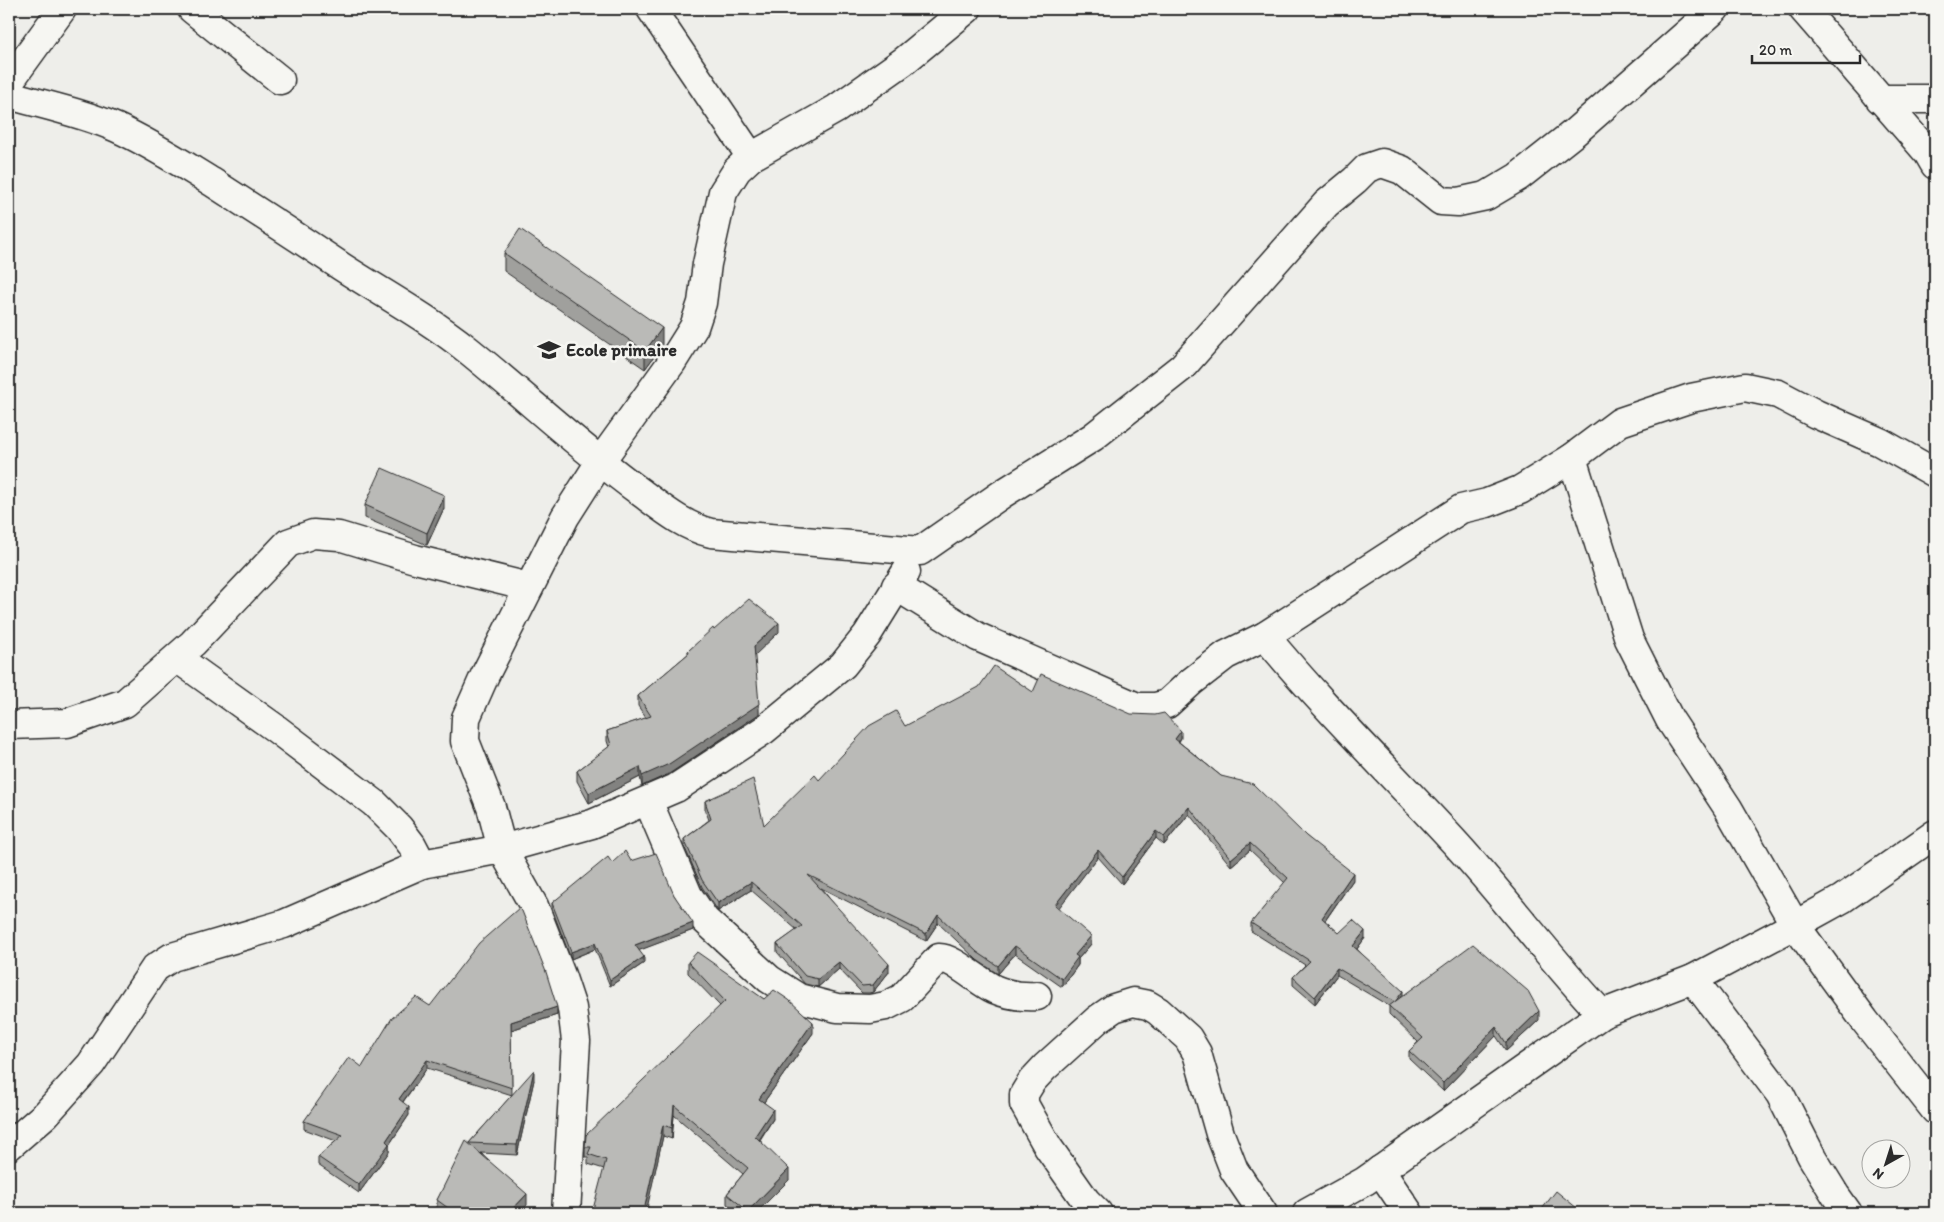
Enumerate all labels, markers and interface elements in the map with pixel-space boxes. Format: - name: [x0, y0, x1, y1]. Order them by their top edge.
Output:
- scale bar: [1752, 32, 1859, 64]
- text: 20 m: [1759, 41, 1793, 59]
- school or university icon: Ecole primaire: [536, 337, 562, 363]
- place label: Ecole primaire: [566, 339, 677, 361]
- north arrow: [1862, 1140, 1912, 1190]
- text: N: [1869, 1164, 1887, 1183]

